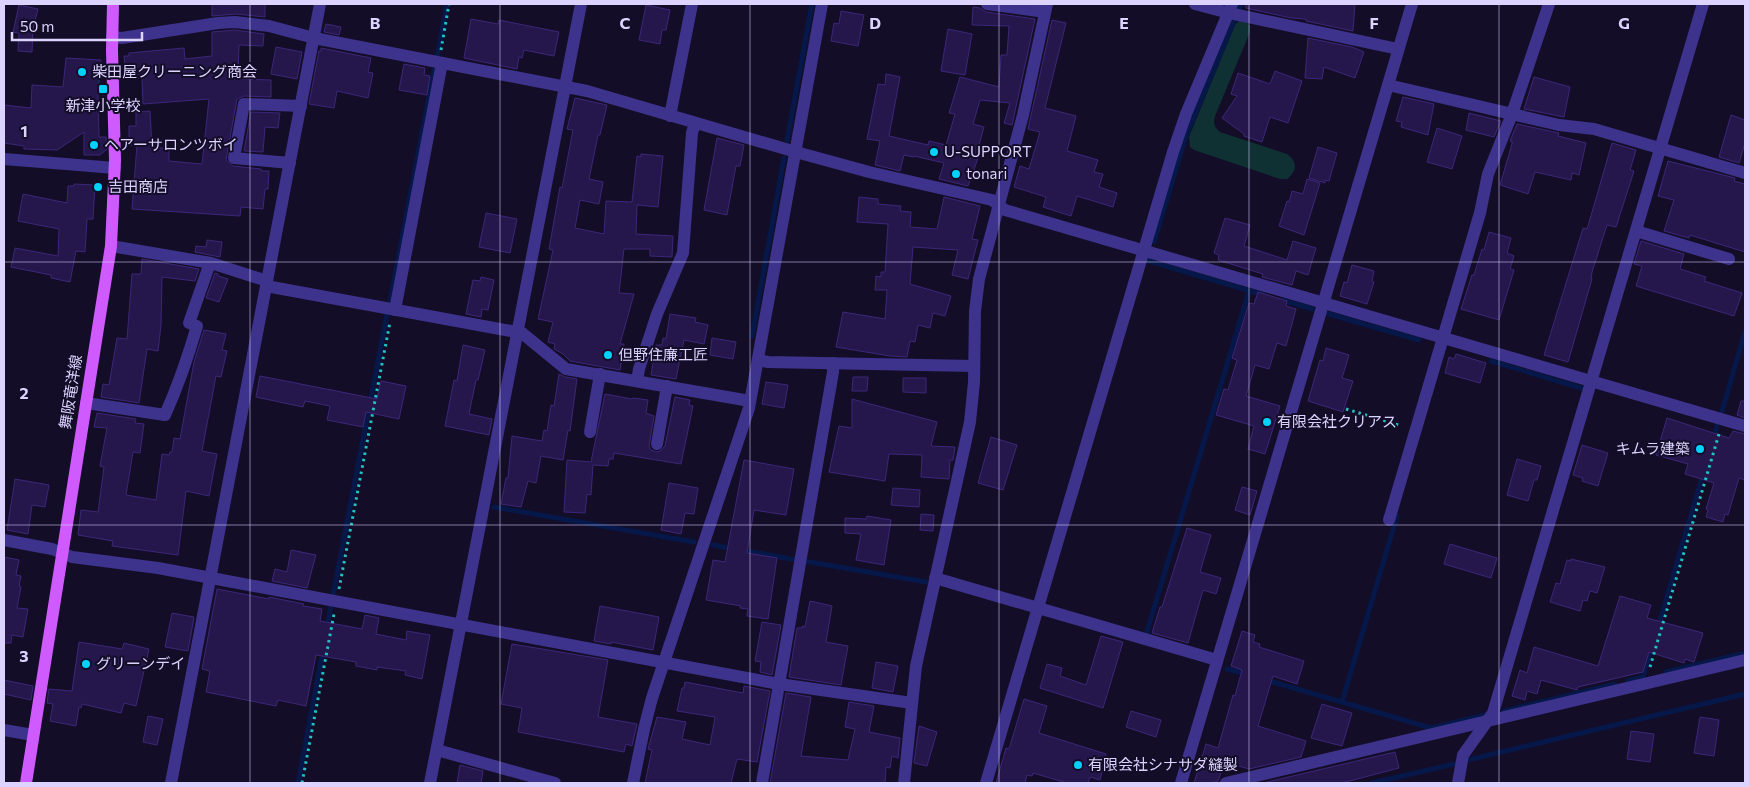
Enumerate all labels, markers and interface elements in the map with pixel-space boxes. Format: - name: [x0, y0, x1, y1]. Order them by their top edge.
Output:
- scale bar: [12, 10, 142, 42]
- text: B: [370, 13, 381, 32]
- text: C: [620, 13, 631, 32]
- text: D: [869, 13, 881, 32]
- text: E: [1119, 13, 1129, 32]
- text: F: [1369, 13, 1379, 32]
- text: G: [1618, 13, 1630, 32]
- text: 50 m: [20, 17, 54, 35]
- place label: 柴田屋クリーニング商会: [92, 62, 257, 80]
- marker: 柴田屋クリーニング商会: [76, 66, 88, 78]
- marker: 新津小学校: [97, 83, 109, 95]
- place label: 新津小学校: [65, 96, 141, 114]
- text: 1: [20, 121, 28, 140]
- place label: ヘアーサロンツボイ: [104, 135, 238, 153]
- marker: ヘアーサロンツボイ: [88, 139, 100, 151]
- place label: U-SUPPORT: [944, 142, 1032, 160]
- marker: U-SUPPORT: [928, 146, 940, 158]
- place label: tonari: [966, 164, 1007, 182]
- marker: tonari: [950, 168, 962, 180]
- place label: 吉田商店: [108, 177, 168, 195]
- marker: 吉田商店: [92, 181, 104, 193]
- place label: 但野住廉工匠: [618, 345, 708, 363]
- marker: 但野住廉工匠: [602, 349, 614, 361]
- street label: 舞阪竜洋線: [55, 353, 85, 430]
- text: 2: [19, 383, 29, 402]
- place label: 有限会社クリアス: [1277, 412, 1397, 430]
- marker: 有限会社クリアス: [1261, 416, 1273, 428]
- place label: キムラ建築: [1616, 439, 1690, 457]
- marker: キムラ建築: [1694, 443, 1706, 455]
- text: 3: [19, 646, 29, 665]
- place label: グリーンデイ: [96, 654, 185, 672]
- marker: グリーンデイ: [80, 658, 92, 670]
- place label: 有限会社シナサダ縫製: [1088, 755, 1238, 773]
- marker: 有限会社シナサダ縫製: [1072, 759, 1084, 771]

